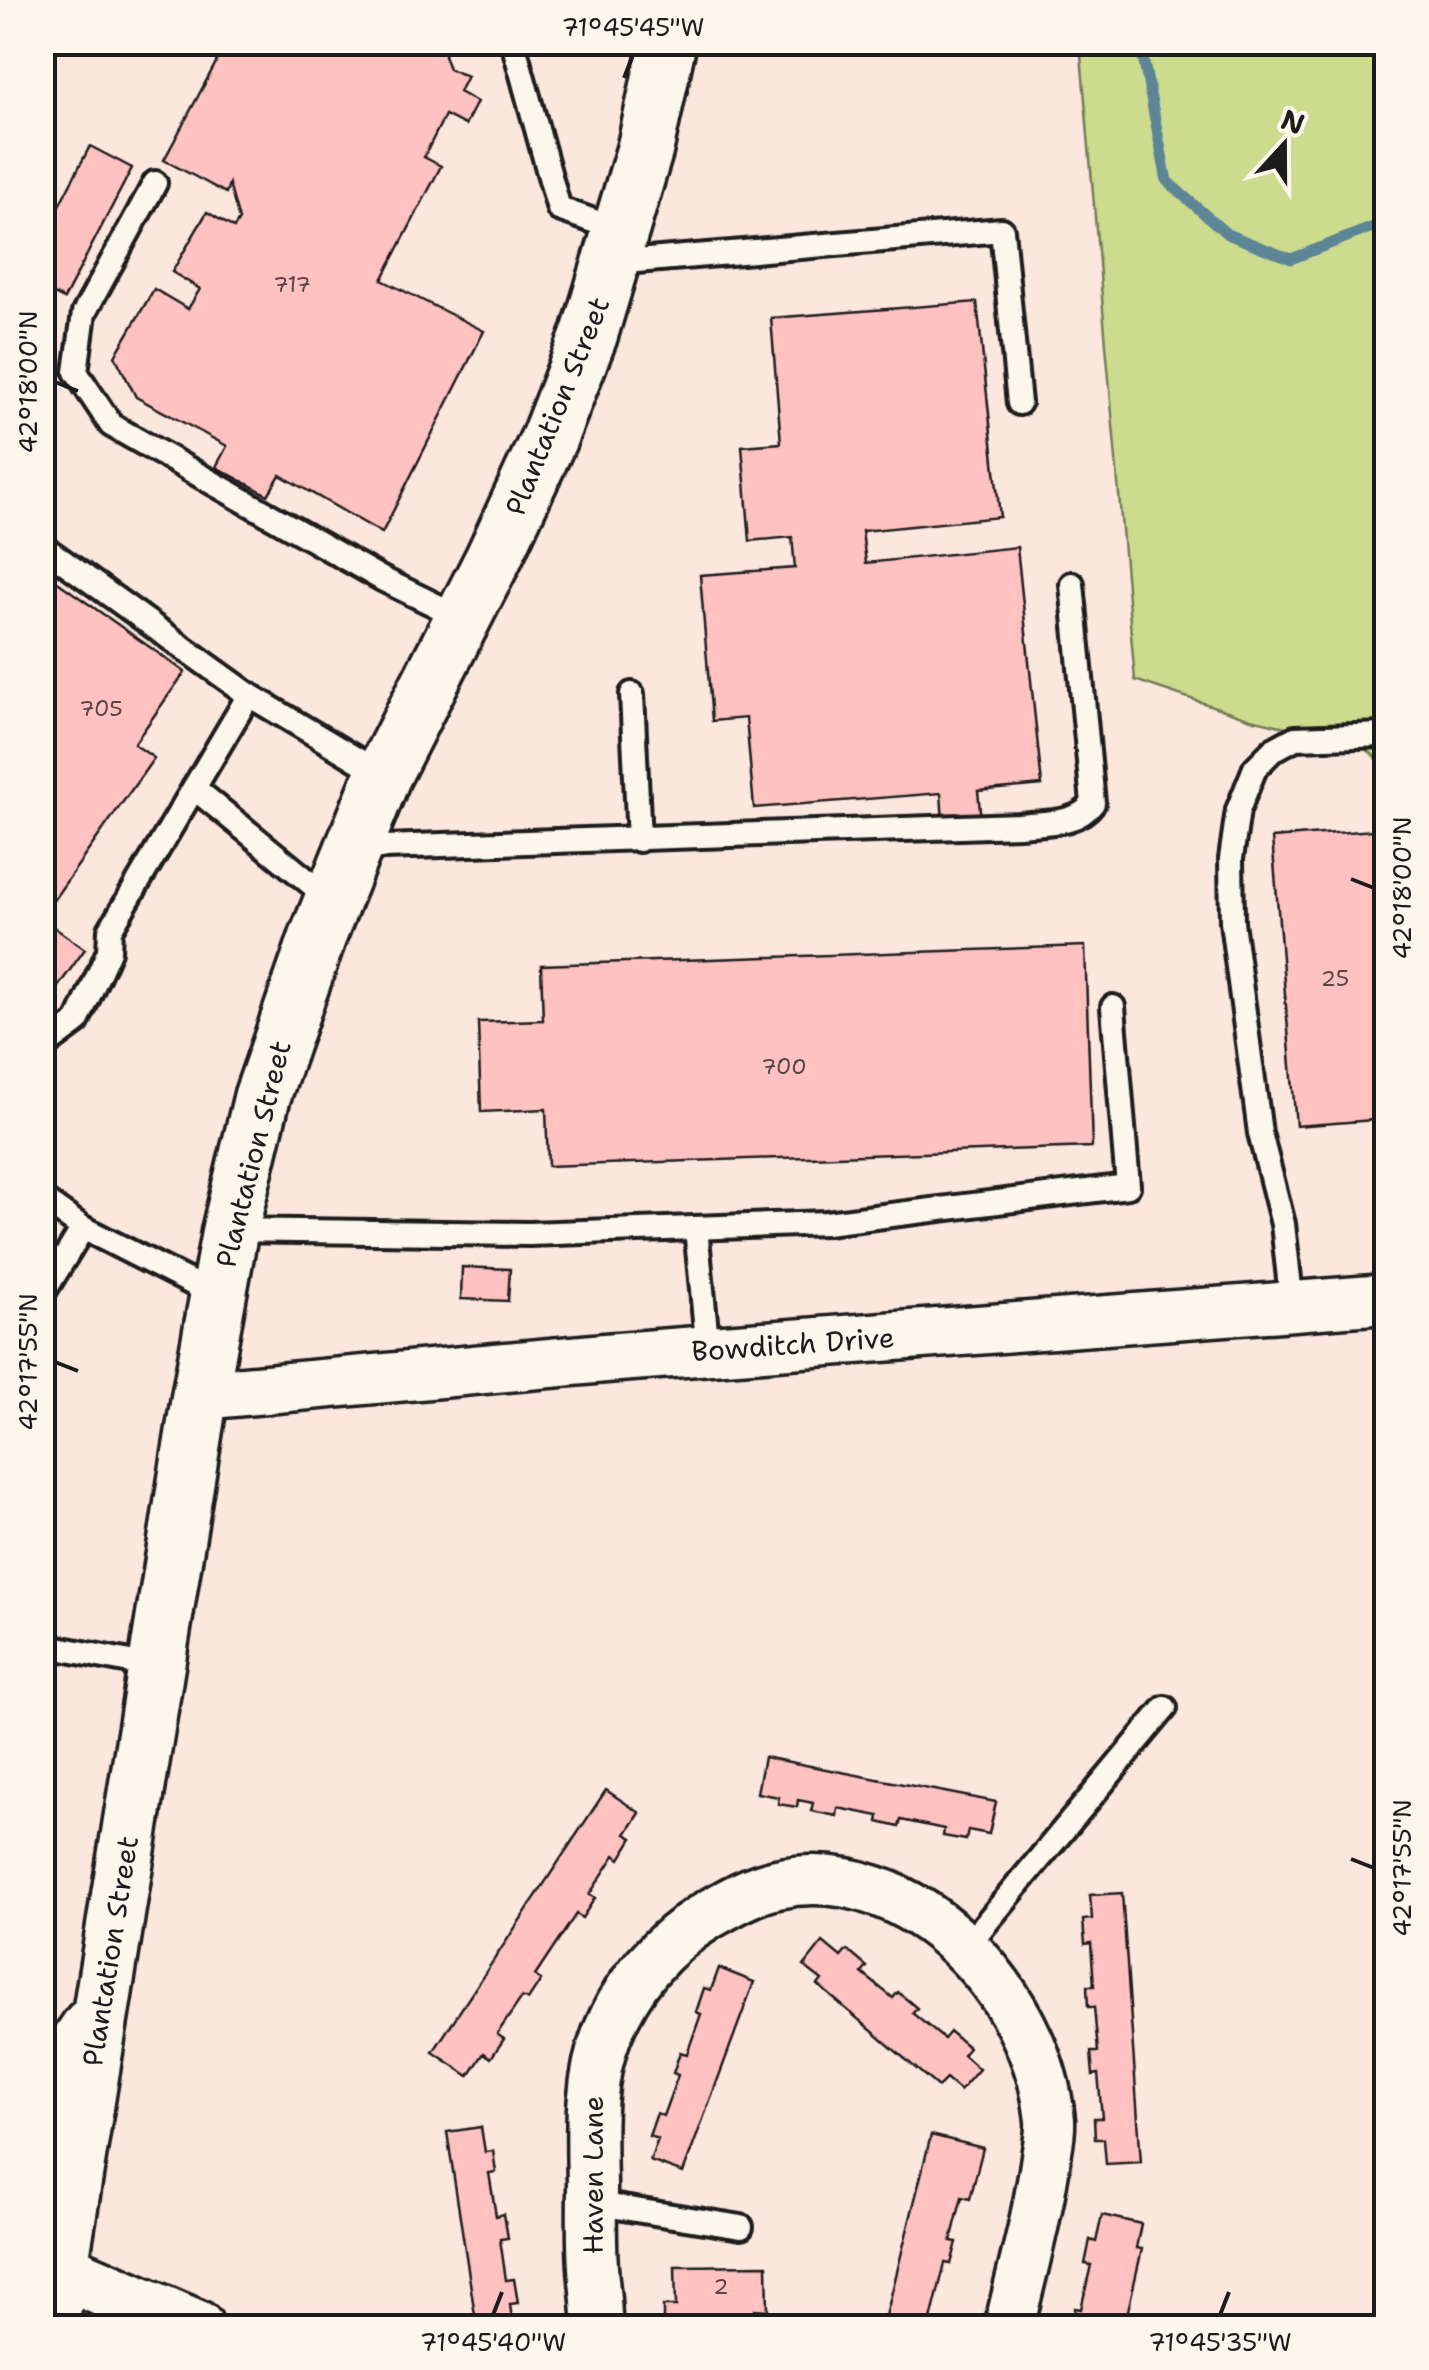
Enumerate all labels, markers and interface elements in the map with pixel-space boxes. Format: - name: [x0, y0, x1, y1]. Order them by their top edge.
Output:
- text: 71°45'45"W: [561, 10, 705, 44]
- north arrow: [1234, 95, 1334, 195]
- text: N: [1276, 100, 1310, 143]
- house number: 717: [273, 270, 311, 299]
- street label: Plantation Street: [496, 291, 618, 521]
- text: 42°18'00"N: [11, 310, 45, 454]
- house number: 705: [79, 694, 123, 723]
- text: 42°18'00"N: [1385, 816, 1419, 960]
- house number: 25: [1321, 964, 1349, 993]
- street label: Plantation Street: [206, 1037, 300, 1271]
- house number: 700: [761, 1052, 807, 1081]
- text: 42°17'55"N: [11, 1293, 45, 1431]
- street label: Bowditch Drive: [690, 1318, 896, 1370]
- text: 42°17'55"N: [1385, 1799, 1419, 1937]
- street label: Plantation Street: [73, 1833, 147, 2069]
- street label: Haven Lane: [574, 2096, 612, 2254]
- house number: 2: [713, 2272, 729, 2301]
- text: 71°45'40"W: [420, 2325, 566, 2359]
- text: 71°45'35"W: [1148, 2325, 1292, 2359]

